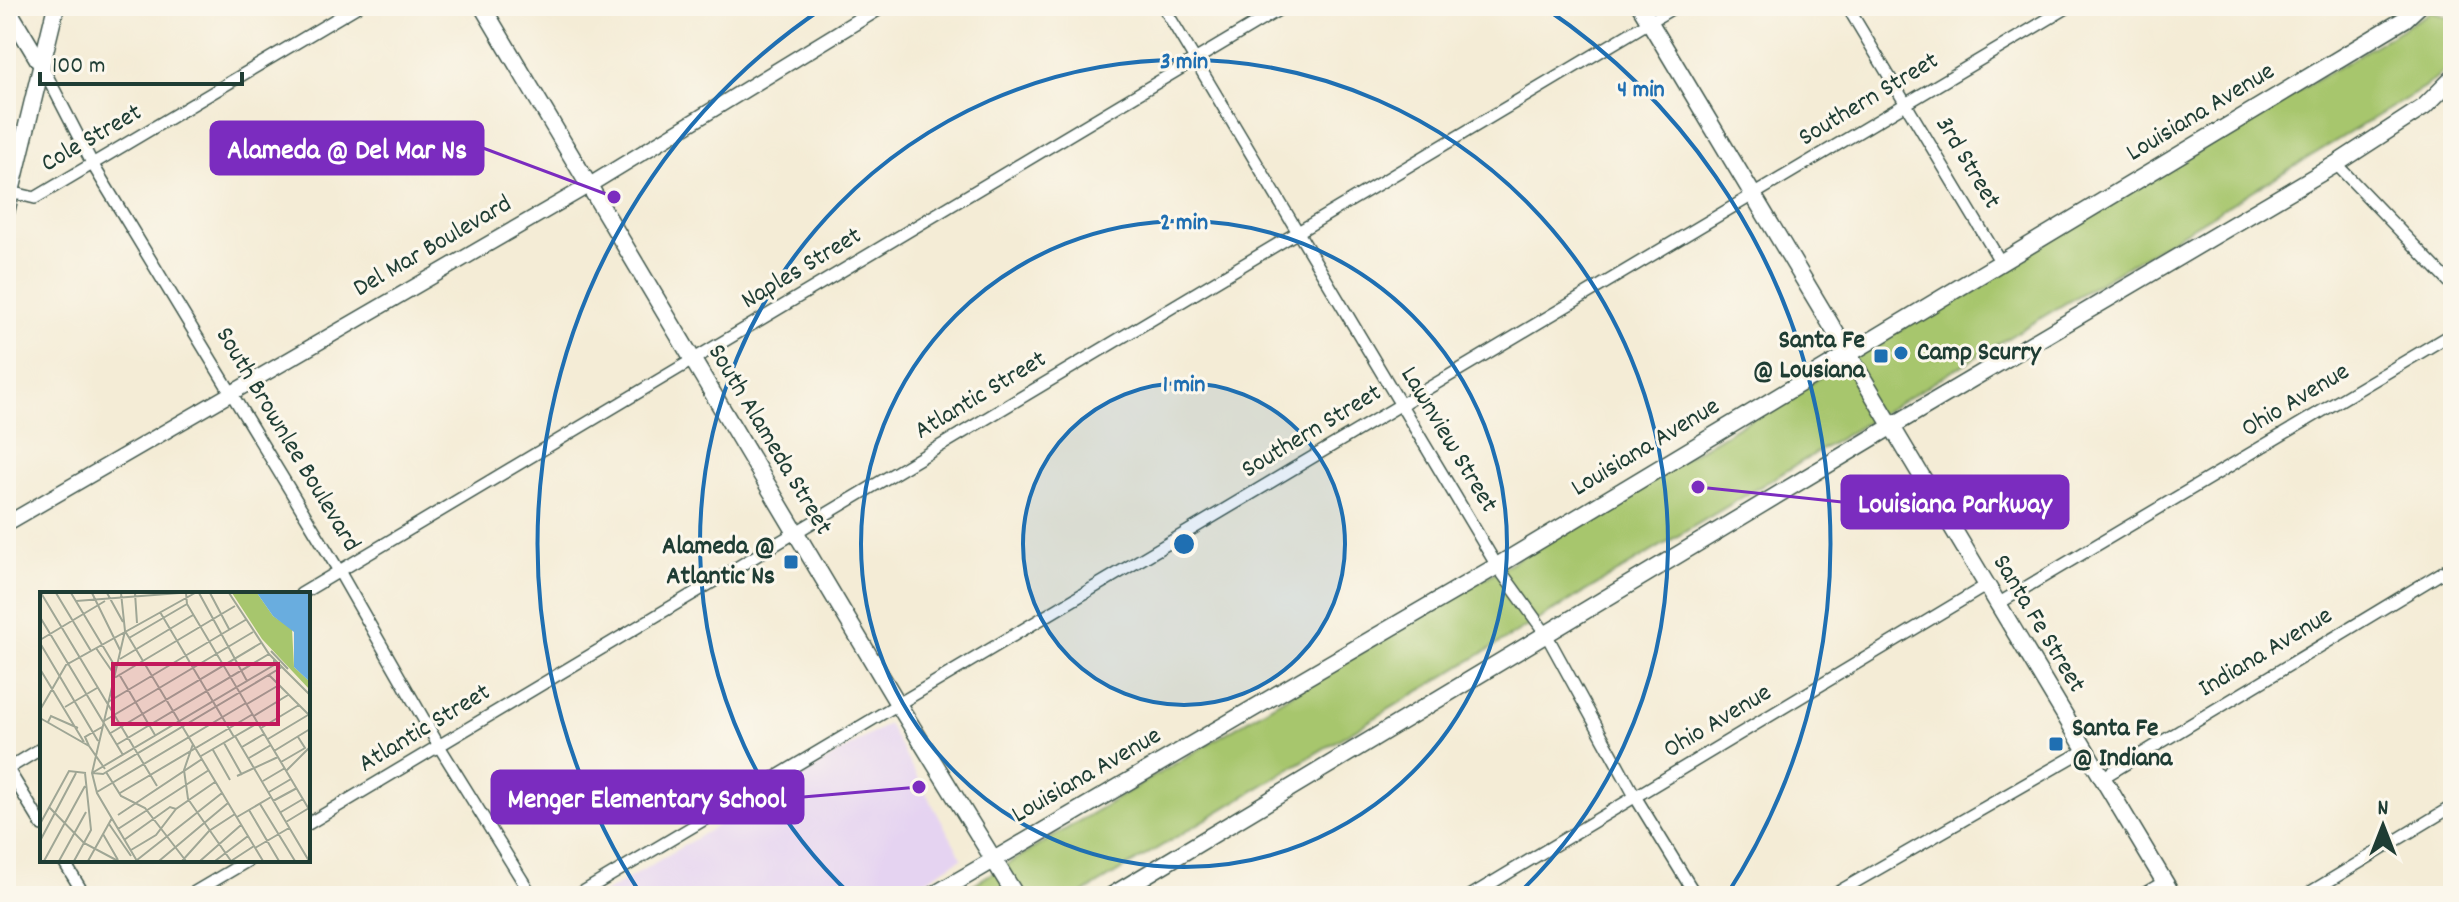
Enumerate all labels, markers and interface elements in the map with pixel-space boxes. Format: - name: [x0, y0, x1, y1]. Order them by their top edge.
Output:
- scale bar: [40, 36, 242, 86]
- street label: Southern Street: [1792, 43, 1947, 157]
- text: 3 min: [1160, 46, 1208, 80]
- text: 100 m: [52, 50, 105, 84]
- street label: Louisiana Avenue: [2120, 54, 2282, 172]
- text: 4 min: [1617, 74, 1665, 108]
- street label: Cole Street: [35, 95, 150, 183]
- street label: 3rd Street: [1925, 110, 2009, 217]
- callout: Alameda @ Del Mar Ns: [211, 122, 483, 174]
- text: Alameda @ Del Mar Ns: [227, 133, 467, 173]
- street label: Del Mar Boulevard: [347, 187, 519, 307]
- text: 2 min: [1160, 207, 1208, 241]
- street label: Naples Street: [735, 218, 870, 320]
- street label: South Brownlee Boulevard: [205, 320, 369, 560]
- place label: Santa Fe @ Lousiana: [1753, 323, 1866, 390]
- place label: Camp Scurry: [1917, 335, 2042, 372]
- street label: South Alameda Street: [697, 337, 841, 543]
- street label: Atlantic Street: [908, 342, 1054, 450]
- marker: Camp Scurry: [1892, 344, 1910, 362]
- marker: Santa Fe @ Lousiana: [1872, 347, 1890, 365]
- street label: Ohio Avenue: [2235, 354, 2357, 448]
- street label: Lawnview Street: [1390, 360, 1506, 520]
- text: 1 min: [1163, 369, 1205, 403]
- street label: Southern Street: [1235, 375, 1390, 489]
- street label: Louisiana Avenue: [1565, 389, 1727, 507]
- callout: Louisiana Parkway: [1842, 476, 2068, 528]
- text: Louisiana Parkway: [1858, 487, 2054, 527]
- place label: Alameda @ Atlantic Ns: [662, 529, 775, 596]
- centre of rings: [1170, 530, 1198, 558]
- street label: Santa Fe Street: [1982, 548, 2094, 701]
- marker: Alameda @ Atlantic Ns: [782, 553, 800, 571]
- inset map: [40, 592, 310, 862]
- street label: Indiana Avenue: [2192, 598, 2340, 708]
- street label: Atlantic Street: [352, 675, 498, 783]
- street label: Ohio Avenue: [1657, 675, 1779, 769]
- place label: Santa Fe @ Indiana: [2072, 711, 2173, 778]
- street label: Louisiana Avenue: [1005, 718, 1169, 834]
- marker: Santa Fe @ Indiana: [2047, 735, 2065, 753]
- callout: Menger Elementary School: [492, 771, 803, 823]
- text: Menger Elementary School: [508, 782, 787, 822]
- north arrow: [2343, 786, 2423, 866]
- text: N: [2378, 794, 2389, 825]

